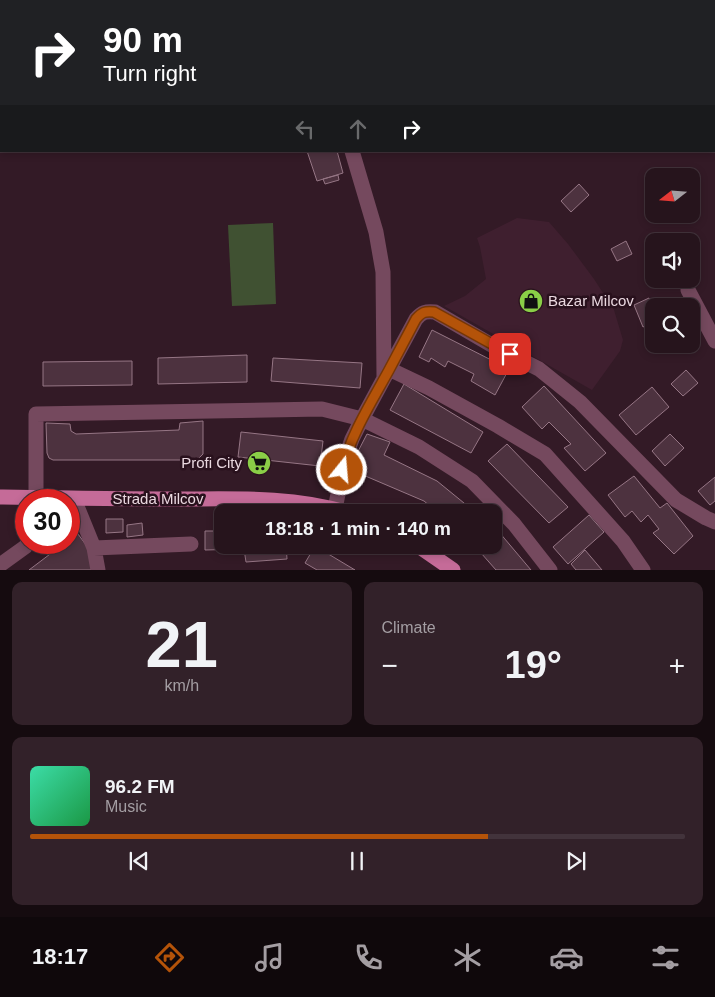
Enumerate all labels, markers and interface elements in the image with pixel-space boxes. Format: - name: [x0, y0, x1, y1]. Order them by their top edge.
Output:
- icon: right: [20, 20, 85, 85]
- text: 90 m: [103, 20, 183, 59]
- text: Turn right: [103, 61, 196, 86]
- icon: left: [291, 115, 319, 143]
- icon: ahead: [344, 115, 372, 143]
- icon: right: [397, 115, 425, 143]
- north arrow: [645, 168, 700, 222]
- map controls: [645, 168, 700, 353]
- button: sound: [645, 233, 700, 288]
- shop icon: Bazar Milcov: [518, 288, 544, 314]
- place label: Bazar Milcov: [548, 292, 634, 309]
- button: search: [645, 298, 700, 353]
- pin: [489, 333, 531, 375]
- icon: arrive: [496, 340, 524, 368]
- position arrow: [315, 443, 367, 495]
- supermarket icon: Profi City: [246, 450, 272, 476]
- place label: Profi City: [181, 454, 242, 471]
- speed limit sign: 30: [15, 489, 80, 554]
- street label: Strada Milcov: [113, 490, 204, 507]
- text: 18:18 · 1 min · 140 m: [265, 518, 451, 539]
- text: 21: [146, 608, 218, 681]
- text: Climate: [382, 619, 436, 636]
- text: 19°: [505, 644, 562, 686]
- text: −: [382, 650, 398, 681]
- text: +: [669, 650, 685, 681]
- text: km/h: [164, 677, 199, 694]
- text: 96.2 FM: [105, 776, 175, 797]
- text: Music: [105, 798, 147, 815]
- icon: previous: [125, 847, 153, 875]
- icon: pause: [343, 847, 371, 875]
- icon: next: [562, 847, 590, 875]
- icon: directions: [152, 940, 187, 975]
- icon: music: [252, 940, 287, 975]
- icon: phone: [351, 940, 386, 975]
- icon: climate: [450, 940, 485, 975]
- icon: car: [549, 940, 584, 975]
- icon: filters: [648, 940, 683, 975]
- text: 18:17: [32, 944, 88, 969]

